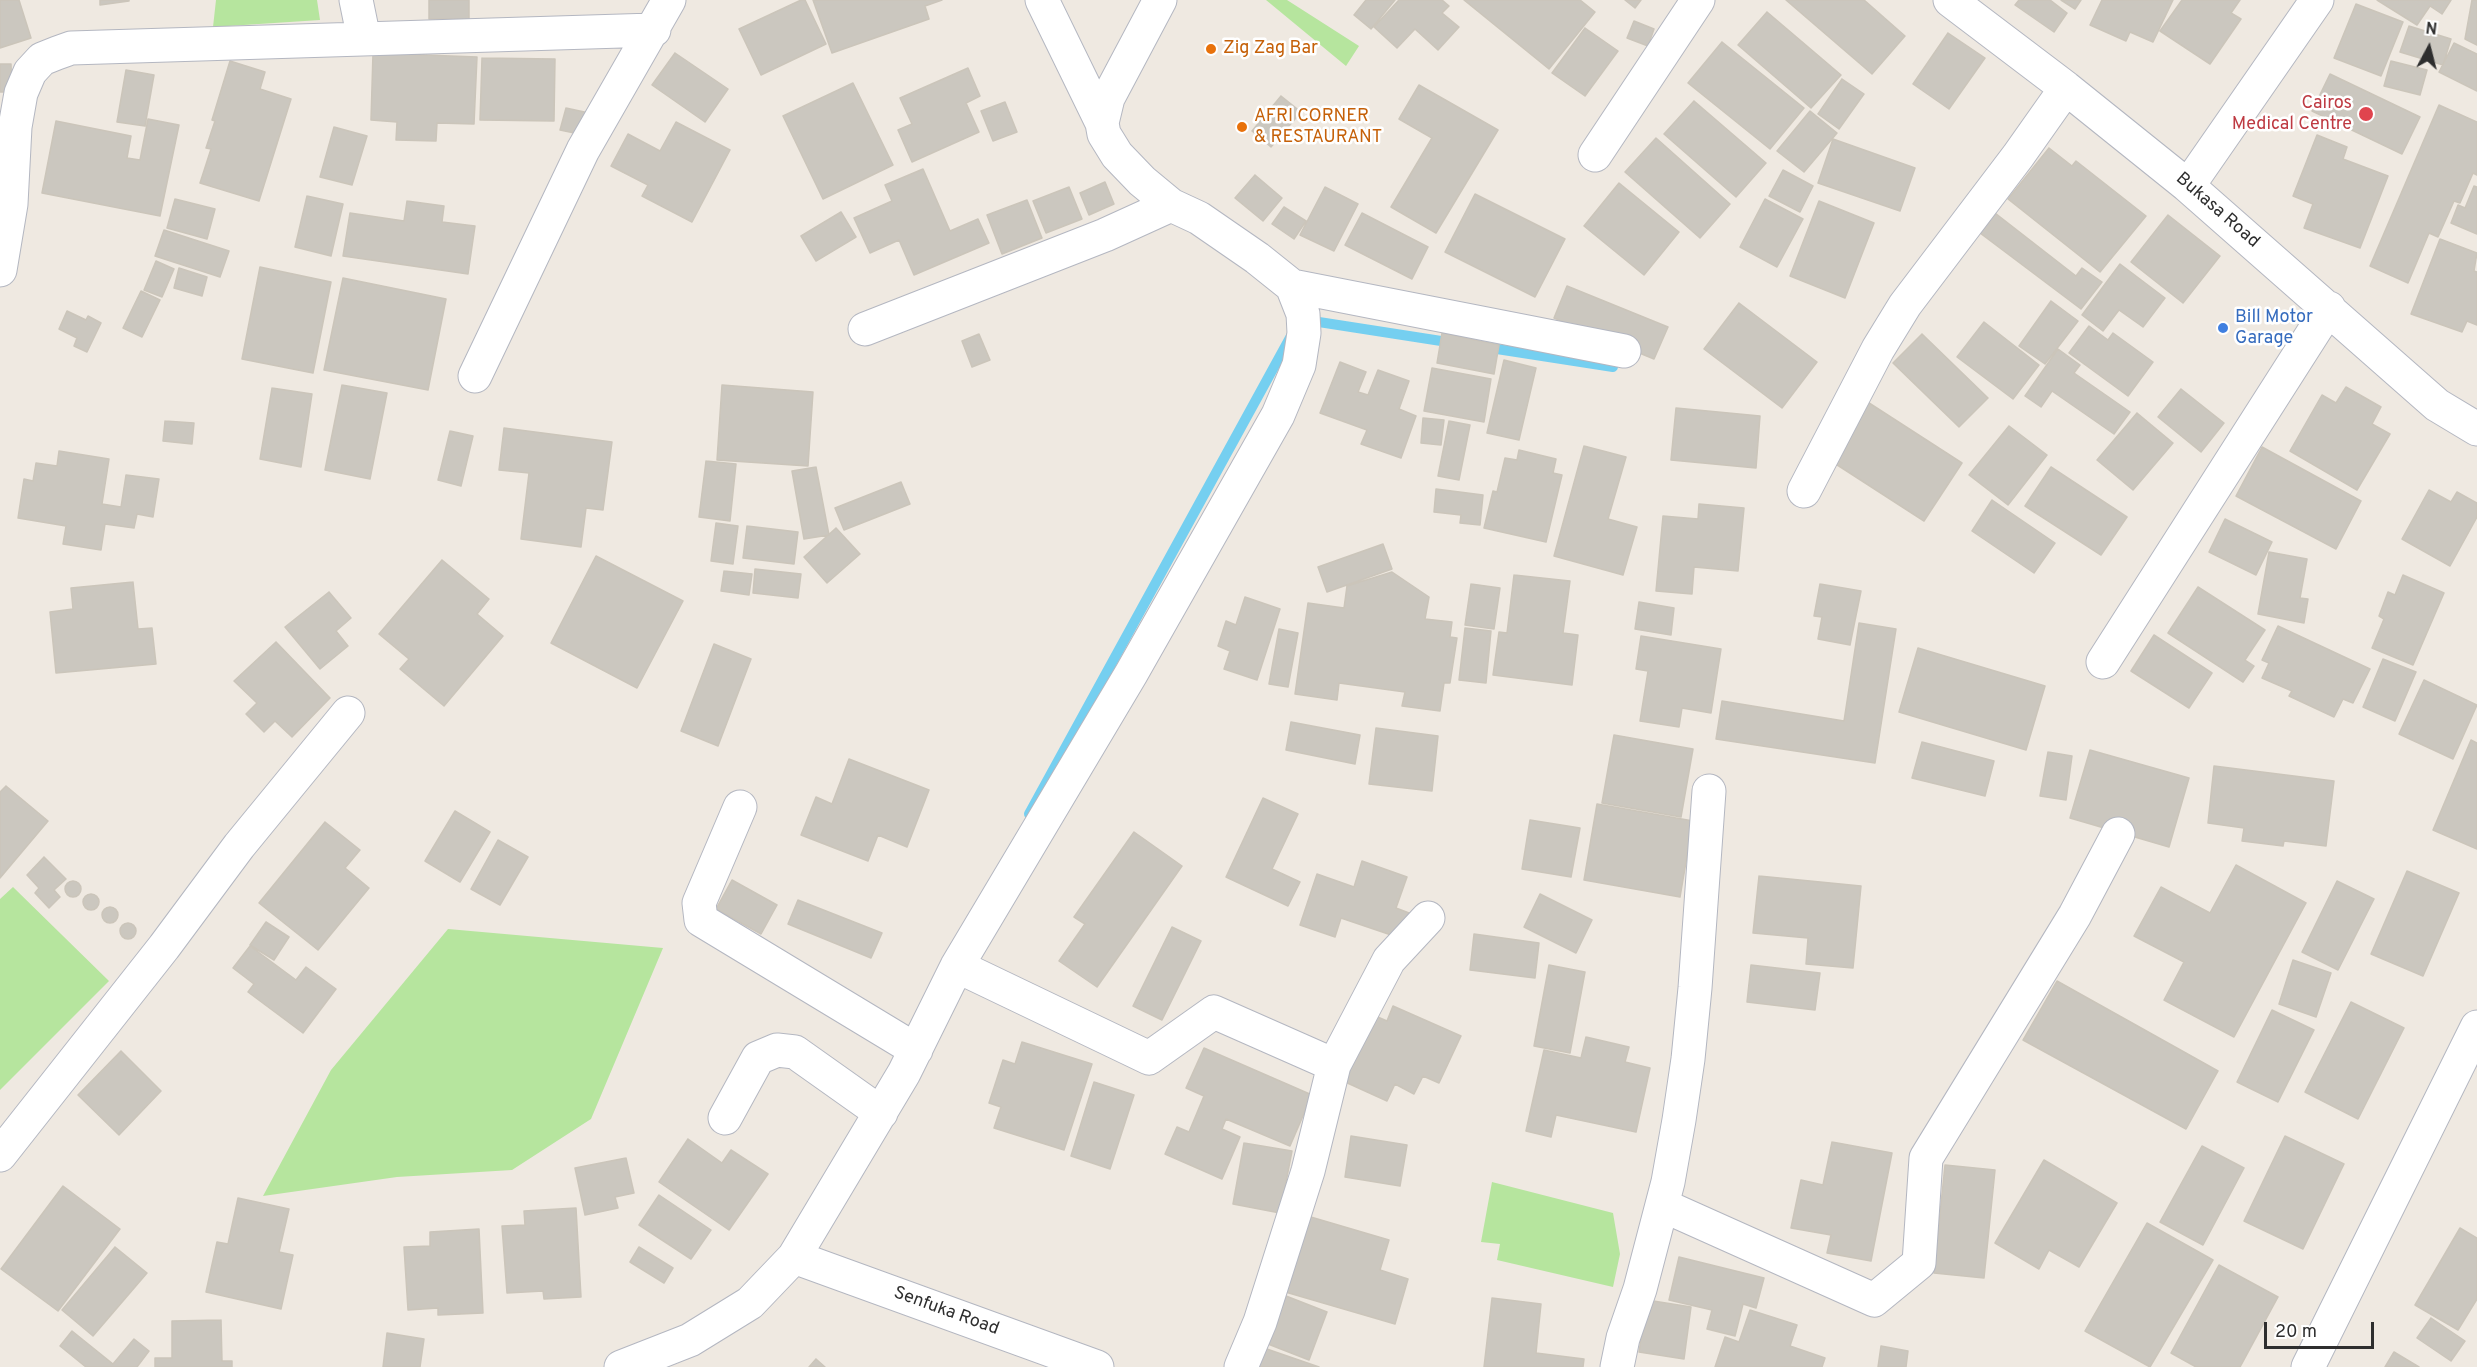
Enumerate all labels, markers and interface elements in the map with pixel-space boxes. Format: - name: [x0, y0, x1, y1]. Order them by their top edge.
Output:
- north arrow: [2399, 18, 2459, 78]
- text: N: [2424, 20, 2438, 41]
- place label: Zig Zag Bar: [1223, 38, 1318, 60]
- marker: Zig Zag Bar: [1204, 42, 1218, 56]
- place label: Cairos Medical Centre: [2232, 93, 2352, 136]
- marker: Cairos Medical Centre: [2357, 105, 2375, 123]
- place label: AFRI CORNER & RESTAURANT: [1254, 106, 1382, 148]
- marker: AFRI CORNER & RESTAURANT: [1235, 120, 1249, 134]
- street label: Bukasa Road: [2171, 169, 2263, 253]
- place label: Bill Motor Garage: [2235, 307, 2313, 350]
- marker: Bill Motor Garage: [2216, 321, 2230, 335]
- street label: Senfuka Road: [890, 1283, 1002, 1341]
- scale bar: [2267, 1310, 2376, 1348]
- text: 20 m: [2275, 1321, 2317, 1344]

